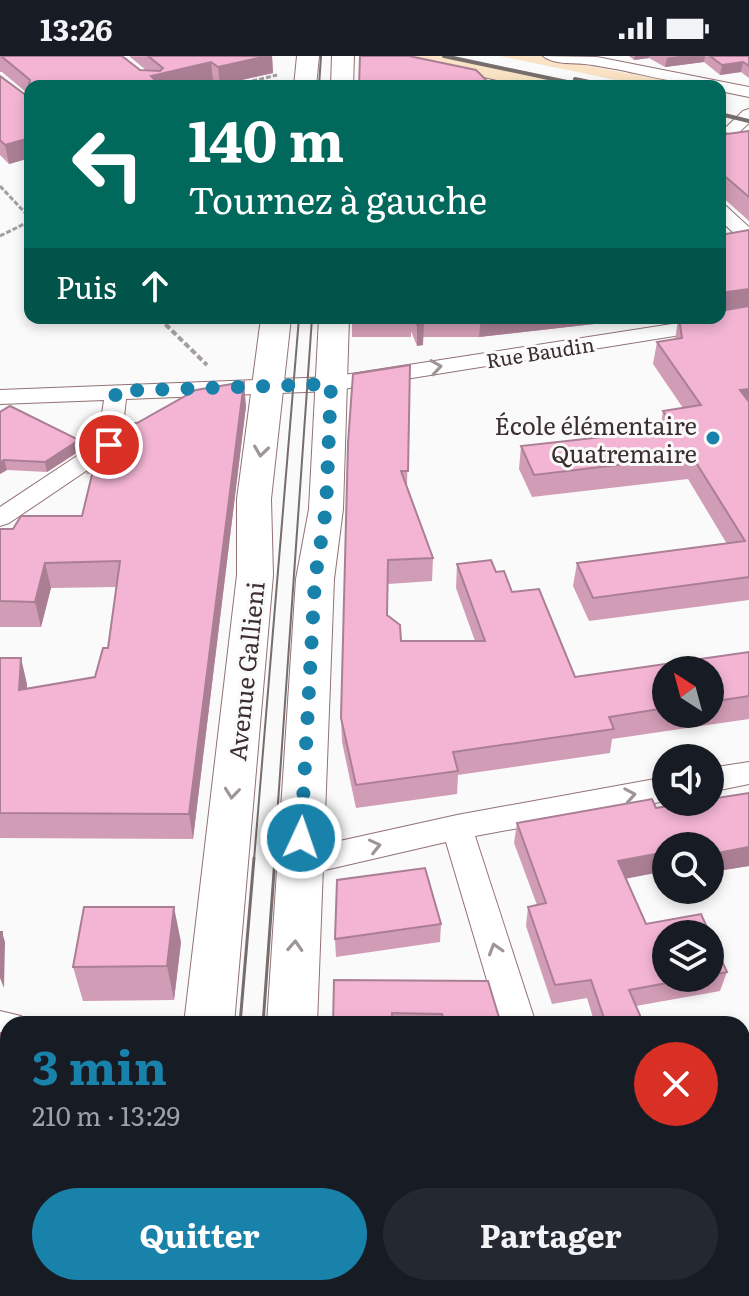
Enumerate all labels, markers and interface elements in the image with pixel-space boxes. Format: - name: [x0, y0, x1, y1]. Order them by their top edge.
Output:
- text: 13:26: [40, 6, 113, 50]
- text: 140 m: [188, 96, 344, 179]
- icon: left: [56, 112, 160, 216]
- text: Tournez à gauche: [188, 172, 487, 225]
- text: Puis: [56, 264, 117, 308]
- icon: ahead: [133, 264, 177, 308]
- street label: Rue Baudin: [484, 328, 596, 374]
- one-way arrow: [429, 360, 443, 377]
- place label: École élémentaire Quatremaire: [495, 407, 697, 470]
- pin: [75, 411, 143, 479]
- icon: arrive: [87, 423, 131, 467]
- marker: École élémentaire Quatremaire: [704, 429, 722, 447]
- one-way arrow: [253, 444, 270, 458]
- street label: Avenue Gallieni: [218, 580, 272, 762]
- north arrow: [652, 656, 724, 728]
- map controls: [652, 656, 724, 992]
- button: sound: [652, 744, 724, 816]
- one-way arrow: [224, 787, 241, 800]
- one-way arrow: [623, 788, 637, 805]
- position arrow: [259, 796, 343, 880]
- button: search: [652, 832, 724, 904]
- one-way arrow: [368, 838, 382, 855]
- button: layers: [652, 920, 724, 992]
- one-way arrow: [287, 939, 304, 952]
- one-way arrow: [488, 943, 504, 957]
- text: 3 min: [32, 1029, 167, 1100]
- button: close: [634, 1042, 718, 1126]
- text: 210 m · 13:29: [32, 1095, 180, 1134]
- button: Quitter: [32, 1188, 367, 1280]
- button: Partager: [383, 1188, 718, 1280]

